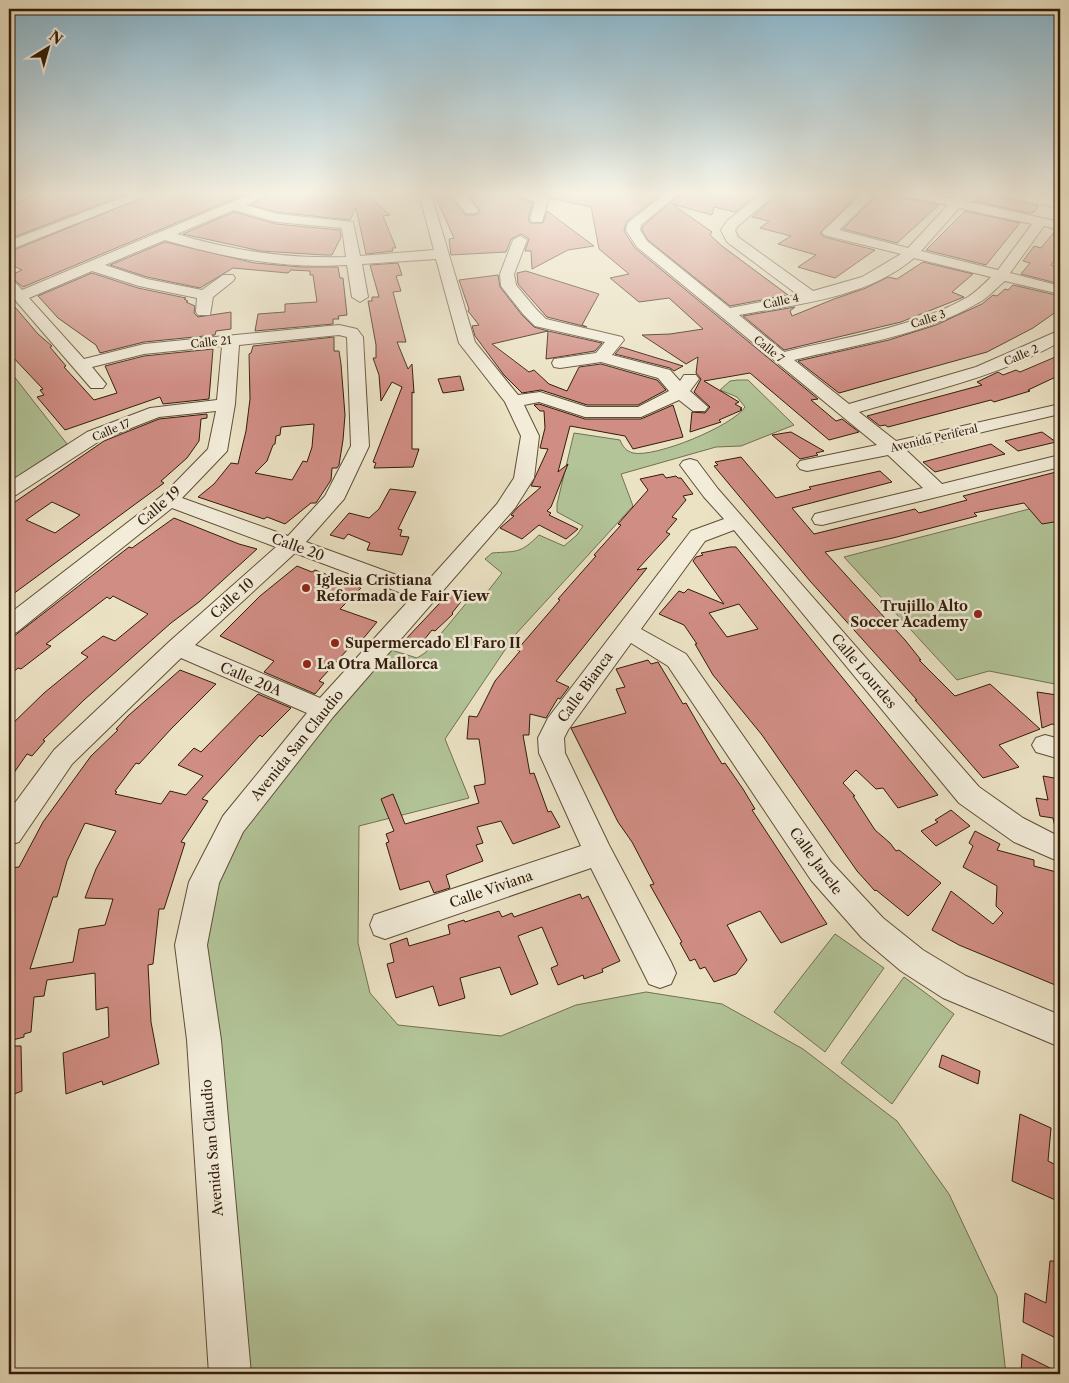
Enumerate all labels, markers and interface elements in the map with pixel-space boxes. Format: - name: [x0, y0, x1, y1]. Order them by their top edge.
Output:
- north arrow: [22, 22, 72, 72]
- text: N: [46, 27, 66, 48]
- street label: Calle 4: [762, 290, 800, 312]
- street label: Calle 3: [909, 307, 947, 331]
- street label: Calle 7: [751, 332, 788, 366]
- street label: Calle 21: [190, 333, 232, 351]
- street label: Calle 2: [1002, 341, 1040, 369]
- street label: Calle 17: [90, 416, 133, 444]
- street label: Avenida Periferal: [888, 421, 980, 455]
- street label: Calle 19: [133, 482, 185, 530]
- street label: Calle 20: [269, 529, 327, 565]
- place label: Iglesia Cristiana Reformada de Fair View: [316, 571, 490, 605]
- street label: Calle 10: [206, 574, 258, 622]
- marker: Iglesia Cristiana Reformada de Fair View: [300, 582, 312, 594]
- place label: Trujillo Alto Soccer Academy: [850, 597, 968, 631]
- marker: Trujillo Alto Soccer Academy: [972, 608, 984, 620]
- street label: Calle Lourdes: [827, 630, 901, 712]
- place label: Supermercado El Faro II: [345, 634, 521, 652]
- marker: Supermercado El Faro II: [329, 637, 341, 649]
- street label: Calle Bianca: [553, 648, 617, 726]
- place label: La Otra Mallorca: [317, 655, 439, 673]
- street label: Calle 20A: [217, 658, 285, 700]
- marker: La Otra Mallorca: [301, 658, 313, 670]
- street label: Avenida San Claudio: [246, 686, 347, 805]
- street label: Calle Janele: [786, 824, 847, 898]
- street label: Calle Viviana: [447, 866, 536, 912]
- street label: Avenida San Claudio: [197, 1079, 227, 1218]

